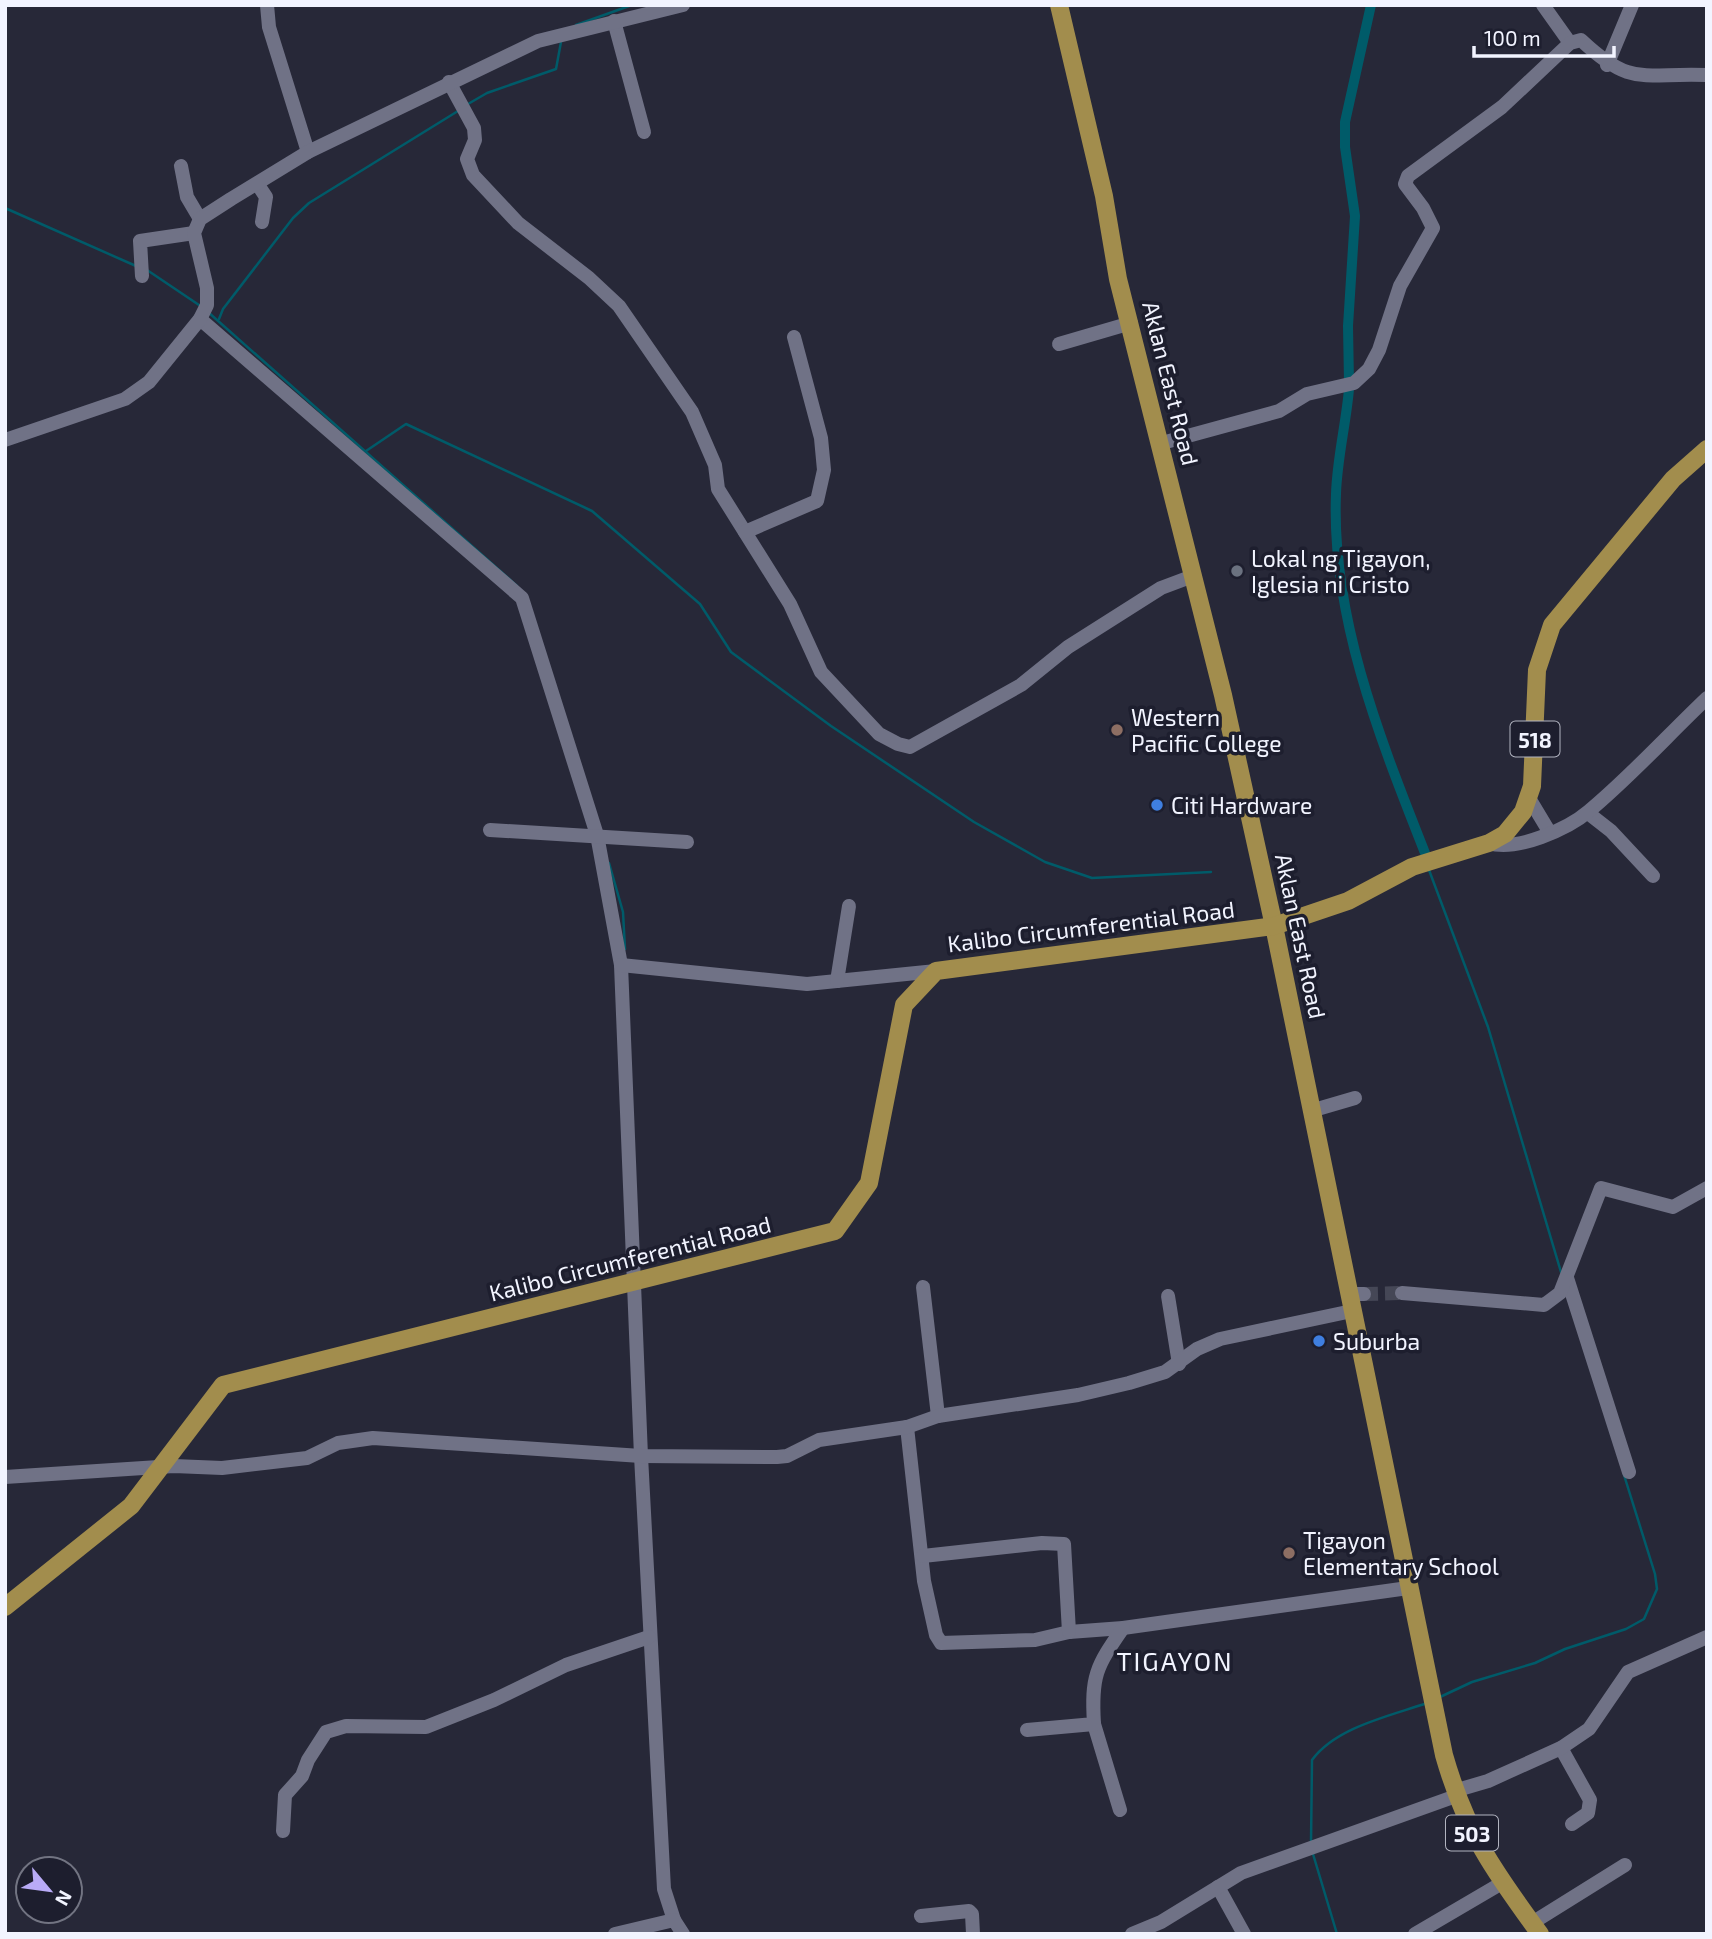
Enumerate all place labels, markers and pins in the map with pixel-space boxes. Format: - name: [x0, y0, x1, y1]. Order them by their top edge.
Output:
- place label: Lokal ng Tigayon, Iglesia ni Cristo: [1251, 544, 1430, 598]
- marker: Lokal ng Tigayon, Iglesia ni Cristo: [1229, 563, 1245, 579]
- place label: Western Pacific College: [1131, 703, 1282, 757]
- marker: Western Pacific College: [1109, 722, 1125, 738]
- place label: Citi Hardware: [1171, 791, 1312, 819]
- marker: Citi Hardware: [1149, 797, 1165, 813]
- place label: Suburba: [1333, 1327, 1420, 1355]
- marker: Suburba: [1311, 1333, 1327, 1349]
- place label: Tigayon Elementary School: [1303, 1526, 1499, 1580]
- marker: Tigayon Elementary School: [1281, 1545, 1297, 1561]

